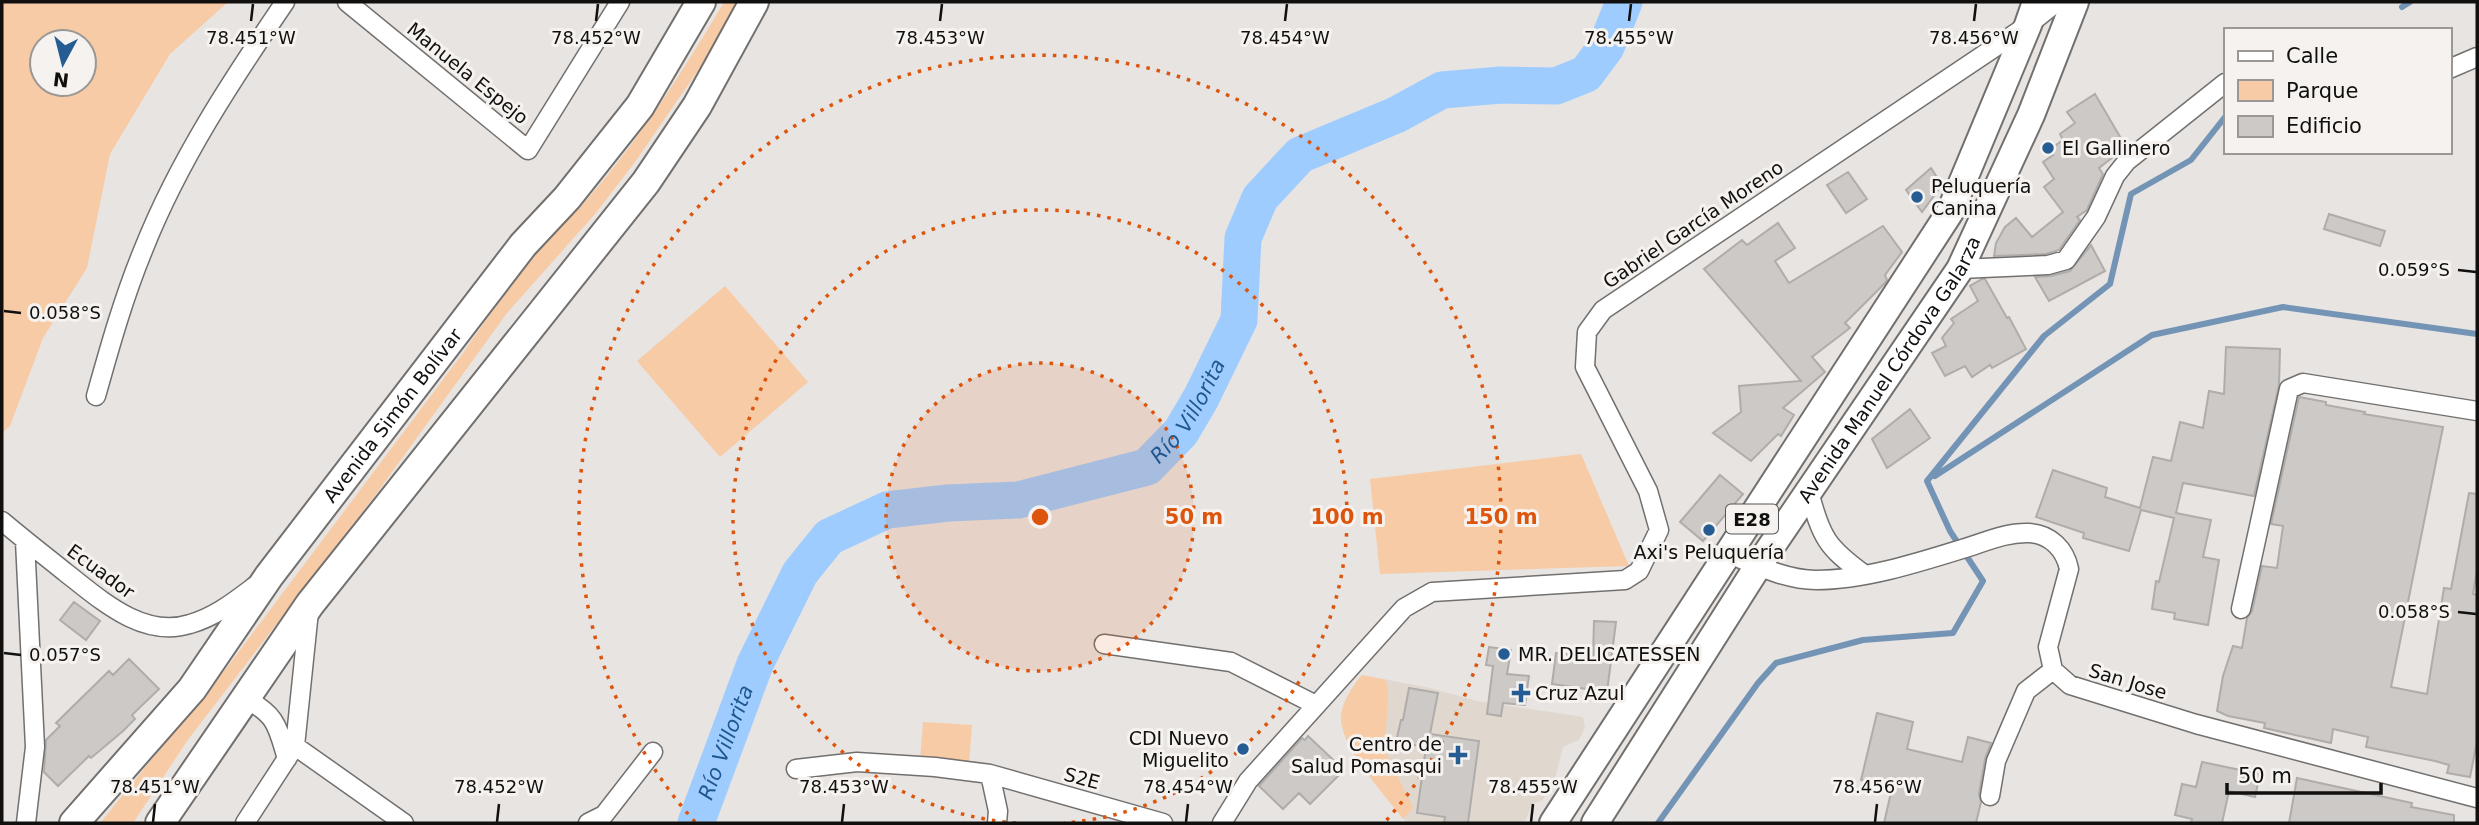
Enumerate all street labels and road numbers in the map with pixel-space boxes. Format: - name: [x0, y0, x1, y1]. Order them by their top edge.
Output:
- street label: Manuela Espejo: [403, 17, 533, 129]
- street label: Gabriel García Moreno: [1599, 155, 1787, 293]
- street label: Avenida Manuel Córdova Galarza: [1793, 233, 1985, 507]
- street label: Avenida Simón Bolívar: [319, 324, 466, 507]
- road number: E28: [1726, 504, 1778, 534]
- street label: Ecuador: [63, 539, 139, 603]
- street label: San Jose: [2086, 659, 2170, 703]
- street label: S2E: [1062, 763, 1102, 793]

